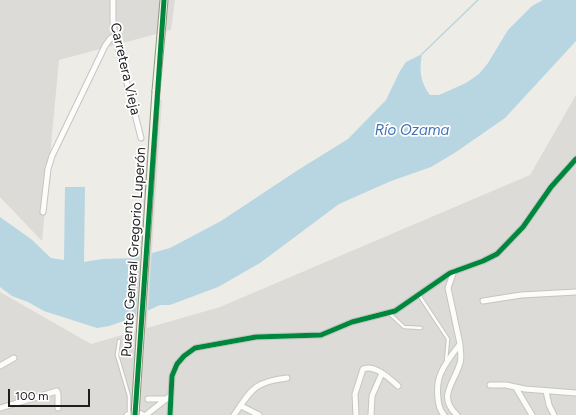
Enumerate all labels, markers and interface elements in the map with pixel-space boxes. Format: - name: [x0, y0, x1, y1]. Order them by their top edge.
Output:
- street label: Carretera Vieja: [106, 21, 144, 117]
- water label: Río Ozama: [375, 122, 449, 140]
- street label: Puente General Gregorio Luperón: [118, 146, 150, 358]
- scale bar: [10, 381, 92, 407]
- text: 100 m: [15, 389, 49, 403]

